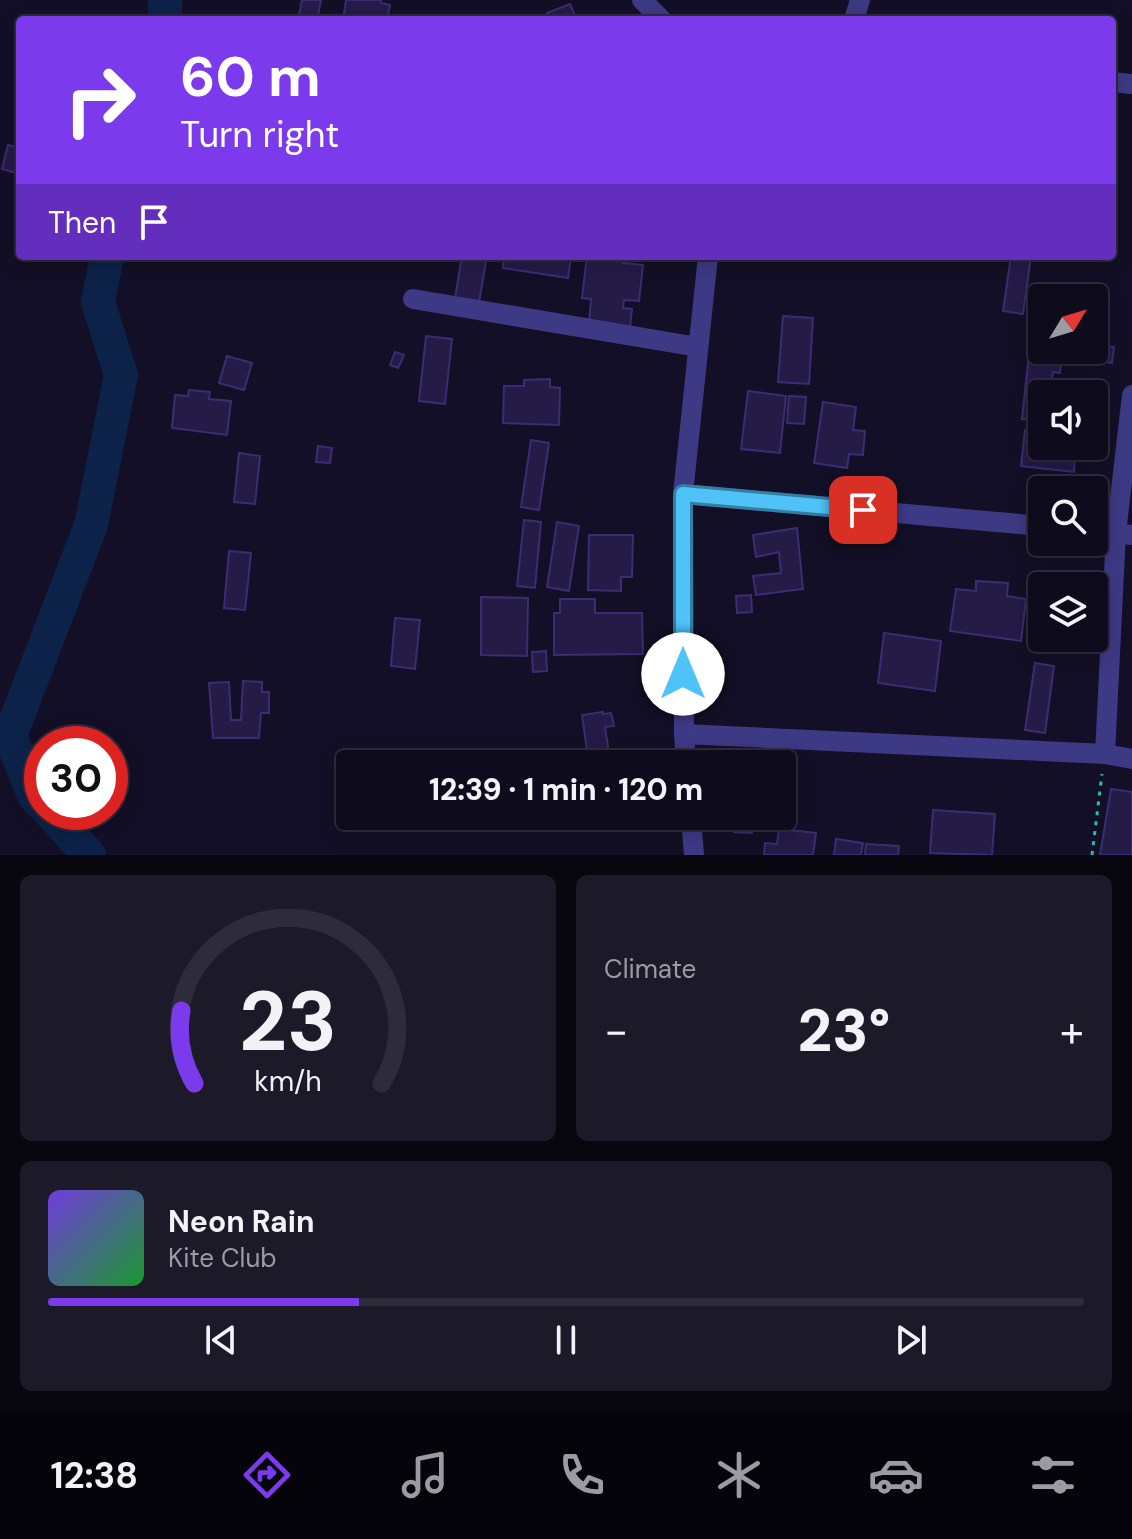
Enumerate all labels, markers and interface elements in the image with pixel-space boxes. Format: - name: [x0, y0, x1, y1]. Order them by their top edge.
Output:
- text: 60 m: [180, 40, 321, 113]
- icon: right: [48, 48, 152, 152]
- text: Turn right: [180, 111, 339, 158]
- icon: arrive: [132, 200, 176, 244]
- text: Then: [48, 203, 116, 242]
- north arrow: [1028, 284, 1108, 364]
- map controls: [1028, 284, 1108, 652]
- button: sound: [1028, 380, 1108, 460]
- pin: [829, 476, 897, 544]
- button: search: [1028, 476, 1108, 556]
- icon: arrive: [841, 488, 885, 532]
- button: layers: [1028, 572, 1108, 652]
- position arrow: [641, 632, 725, 716]
- speed limit sign: 30: [24, 726, 128, 830]
- text: 12:39 · 1 min · 120 m: [429, 770, 703, 809]
- text: Climate: [604, 952, 696, 986]
- text: 23: [239, 967, 337, 1076]
- text: 23°: [798, 991, 890, 1070]
- text: −: [604, 1002, 628, 1060]
- text: +: [1060, 1002, 1084, 1060]
- text: km/h: [254, 1063, 322, 1100]
- text: Neon Rain: [168, 1202, 314, 1241]
- text: Kite Club: [168, 1241, 277, 1275]
- icon: previous: [199, 1318, 243, 1362]
- icon: pause: [544, 1318, 588, 1362]
- icon: next: [889, 1318, 933, 1362]
- icon: directions: [239, 1447, 295, 1503]
- icon: music: [397, 1447, 453, 1503]
- icon: phone: [554, 1447, 610, 1503]
- icon: climate: [711, 1447, 767, 1503]
- icon: car: [868, 1447, 924, 1503]
- icon: filters: [1025, 1447, 1081, 1503]
- text: 12:38: [51, 1452, 138, 1499]

